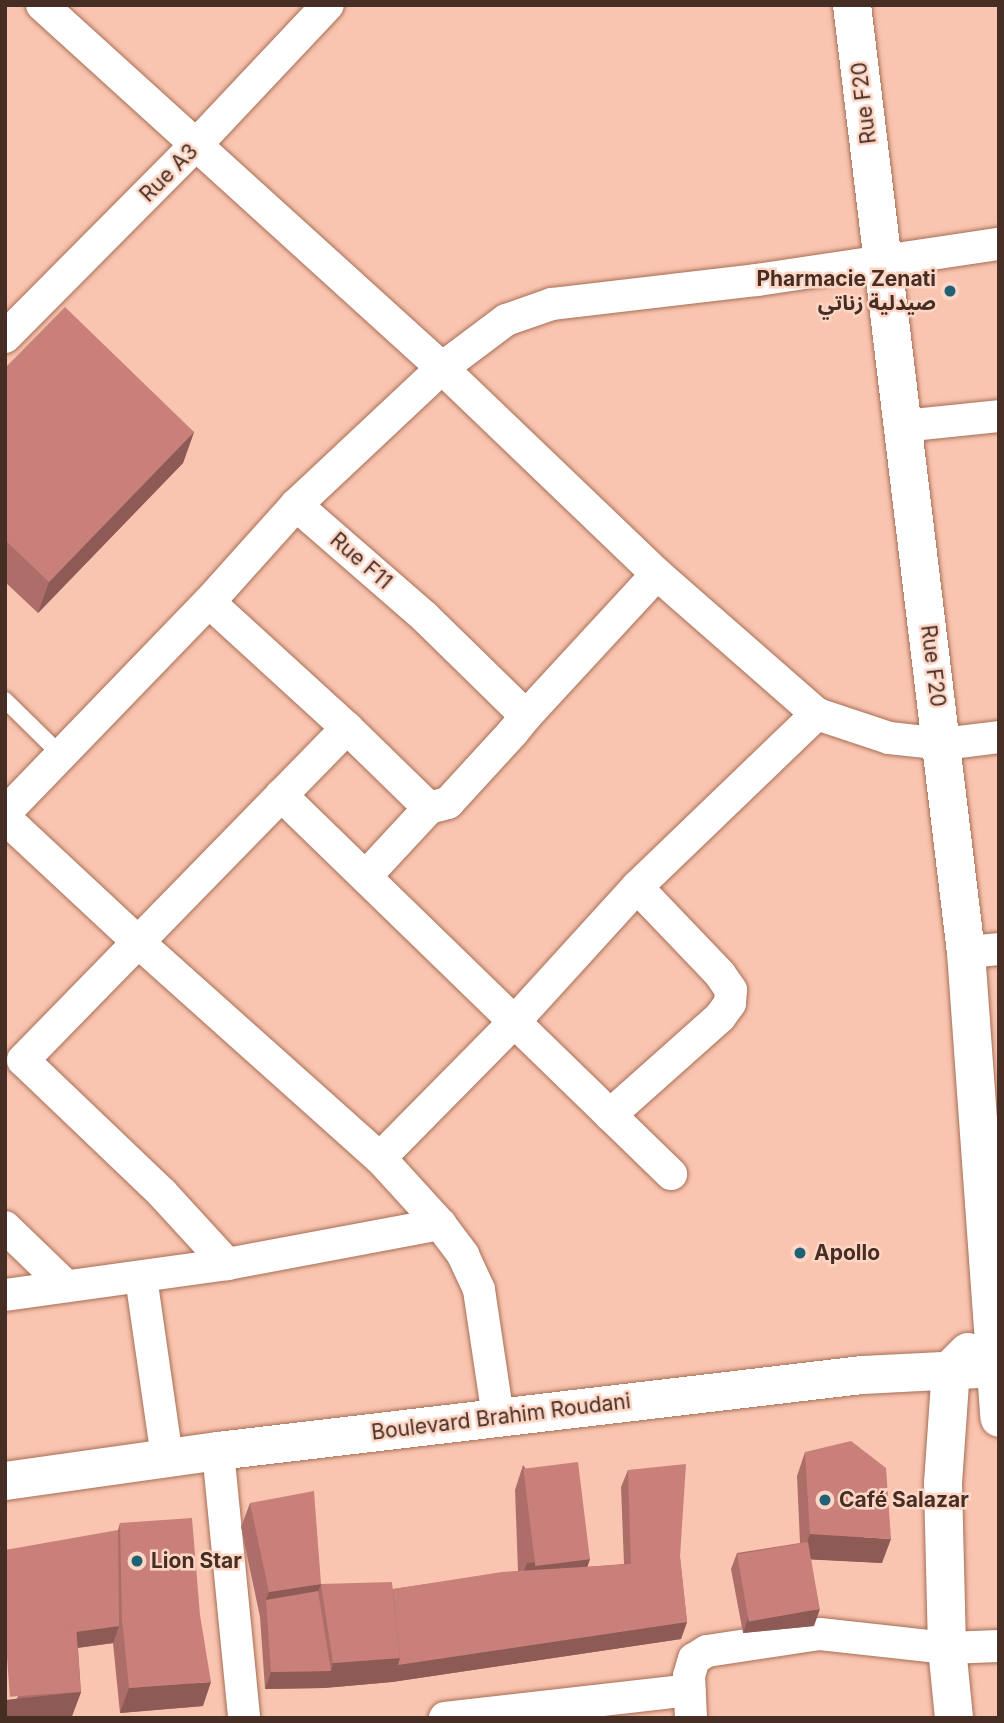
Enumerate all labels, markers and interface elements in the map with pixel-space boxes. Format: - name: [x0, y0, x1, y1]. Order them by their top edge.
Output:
- street label: Rue F20: [846, 61, 882, 145]
- street label: Rue A3: [135, 139, 203, 207]
- place label: Pharmacie Zenati صيدلية زناتي: [756, 266, 936, 316]
- marker: Pharmacie Zenati صيدلية زناتي: [942, 283, 958, 299]
- street label: Rue F11: [325, 527, 397, 595]
- street label: Rue F20: [915, 624, 951, 708]
- place label: Apollo: [814, 1240, 880, 1266]
- marker: Apollo: [792, 1245, 808, 1261]
- street label: Boulevard Brahim Roudani: [370, 1389, 632, 1445]
- place label: Café Salazar: [839, 1487, 969, 1513]
- marker: Café Salazar: [817, 1492, 833, 1508]
- place label: Lion Star: [151, 1548, 242, 1574]
- marker: Lion Star: [129, 1553, 145, 1569]

